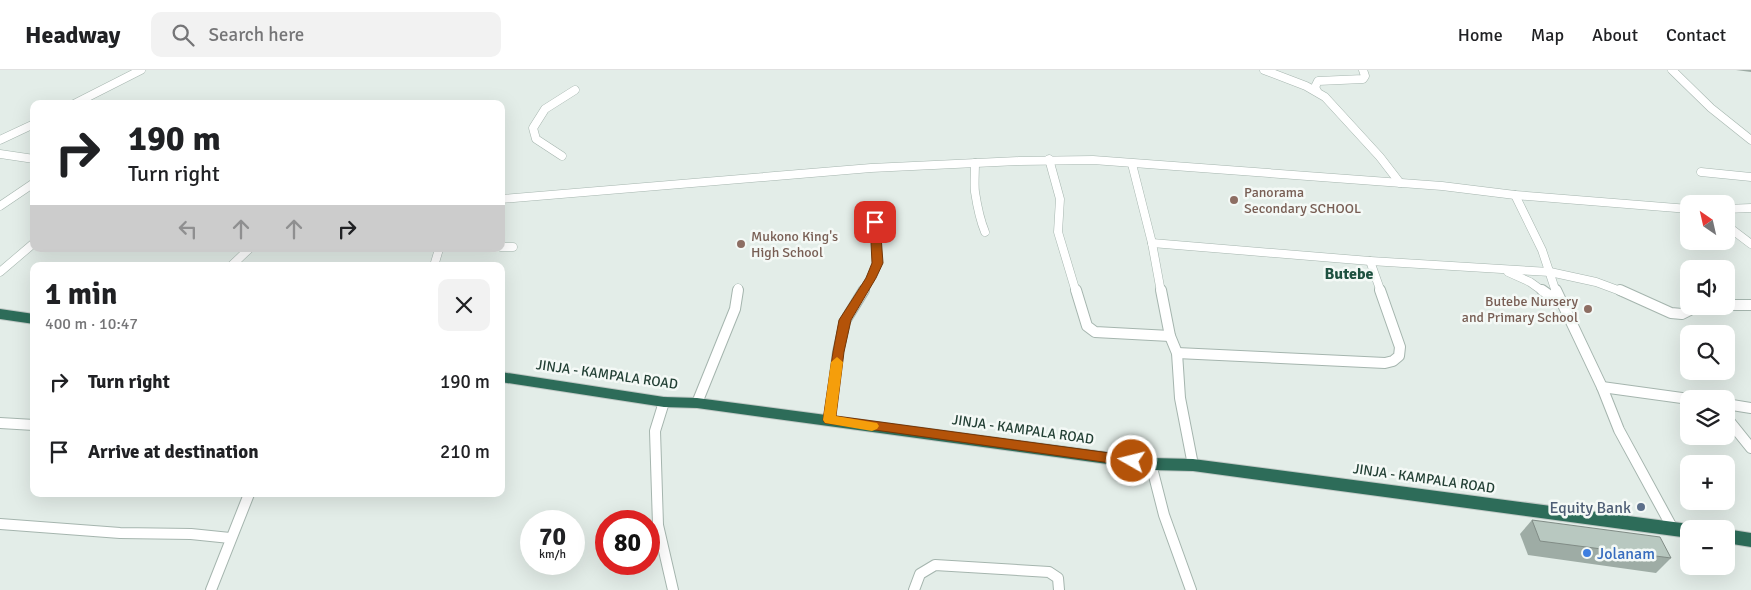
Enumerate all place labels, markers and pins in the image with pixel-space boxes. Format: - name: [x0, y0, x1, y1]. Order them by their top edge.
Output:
- place label: Panorama Secondary SCHOOL: [1244, 184, 1361, 217]
- marker: Panorama Secondary SCHOOL: [1228, 194, 1240, 206]
- pin: [854, 201, 896, 243]
- place label: Mukono King's High School: [751, 228, 838, 261]
- marker: Mukono King's High School: [735, 238, 747, 250]
- place label: Butebe Nursery and Primary School: [1462, 293, 1578, 326]
- marker: Butebe Nursery and Primary School: [1582, 303, 1594, 315]
- place label: Equity Bank: [1549, 498, 1631, 518]
- marker: Equity Bank: [1635, 501, 1647, 513]
- place label: Jolanam: [1597, 544, 1655, 564]
- marker: Jolanam: [1581, 547, 1593, 559]

